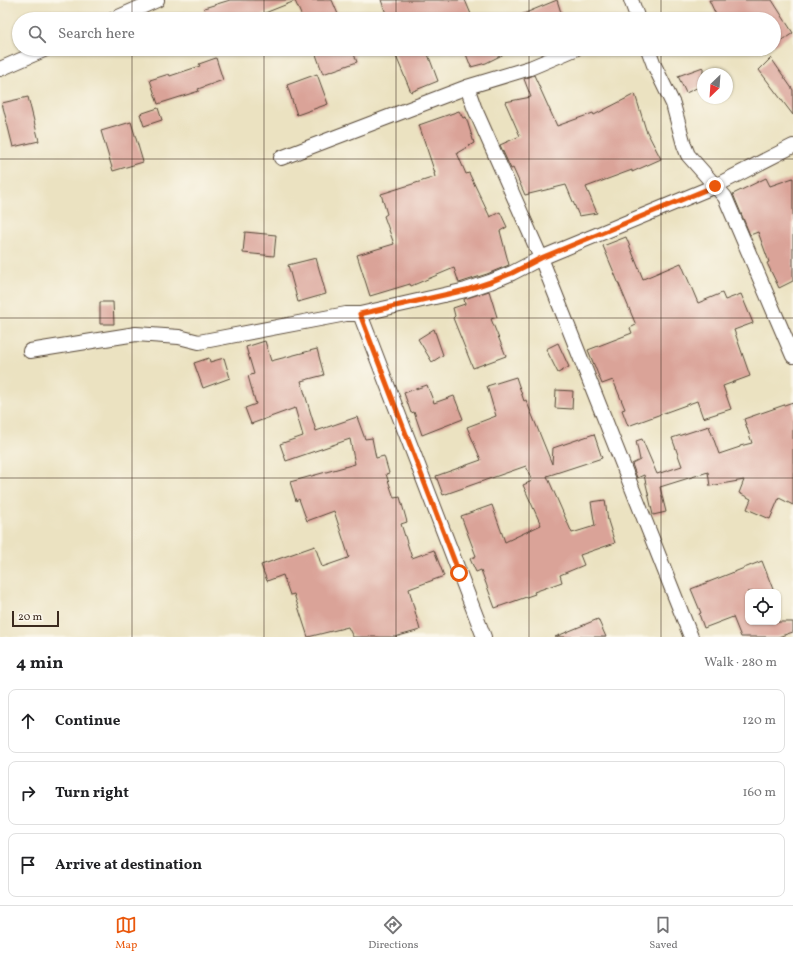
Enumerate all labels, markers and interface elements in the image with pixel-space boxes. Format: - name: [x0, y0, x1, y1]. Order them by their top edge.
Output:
- search box: [12, 12, 781, 56]
- icon: search: [26, 23, 48, 45]
- text: Search here: [58, 24, 135, 45]
- north arrow: [697, 68, 733, 104]
- route end: [706, 177, 724, 195]
- route start: [450, 564, 468, 582]
- map controls: [745, 589, 781, 625]
- button: locate: [745, 589, 781, 625]
- scale bar: [12, 609, 59, 628]
- text: 20 m: [18, 610, 42, 625]
- text: 4 min: [16, 652, 63, 675]
- text: Walk · 280 m: [704, 654, 777, 672]
- icon: ahead: [17, 710, 39, 732]
- text: Continue: [55, 711, 120, 732]
- text: 120 m: [742, 712, 776, 730]
- icon: right: [17, 782, 39, 804]
- text: Turn right: [55, 783, 129, 804]
- text: 160 m: [742, 784, 776, 802]
- icon: arrive: [17, 854, 39, 876]
- text: Arrive at destination: [55, 855, 202, 876]
- tab: Map: [115, 914, 137, 953]
- tab: Directions: [368, 914, 419, 953]
- tab: Saved: [649, 914, 678, 953]

